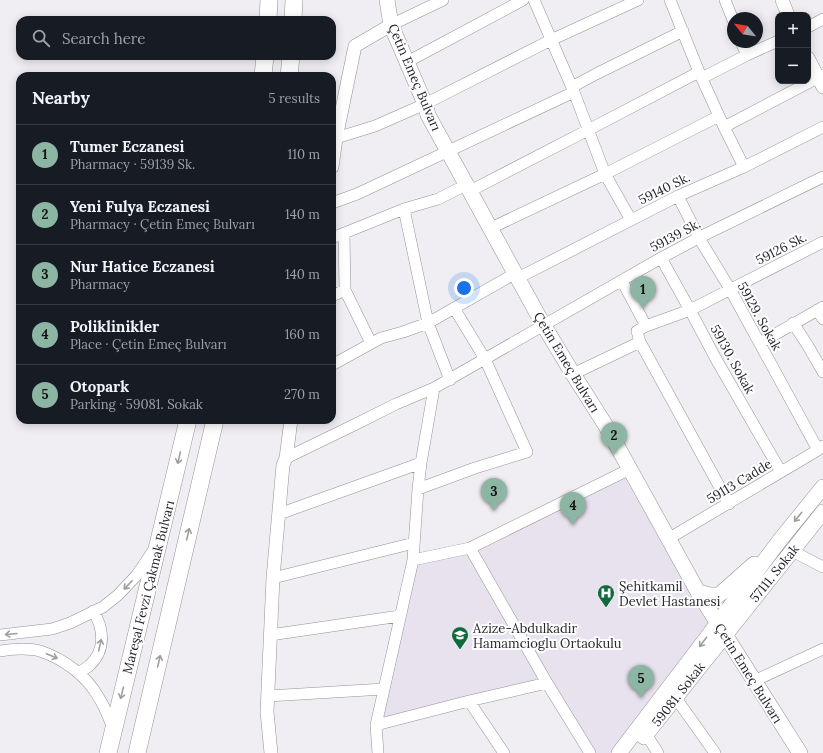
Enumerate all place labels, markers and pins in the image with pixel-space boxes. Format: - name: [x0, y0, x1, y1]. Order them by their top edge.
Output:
- pin: 1: [630, 276, 656, 309]
- pin: 2: [601, 422, 627, 455]
- pin: 3: [481, 478, 507, 511]
- pin: 4: [560, 492, 586, 525]
- place label: Şehitkamil Devlet Hastanesi: [619, 578, 721, 610]
- hospital icon: Şehitkamil Devlet Hastanesi: [596, 583, 616, 608]
- place label: Azize-Abdulkadir Hamamcioglu Ortaokulu: [472, 620, 622, 652]
- school or university icon: Azize-Abdulkadir Hamamcioglu Ortaokulu: [450, 625, 470, 650]
- pin: 5: [628, 665, 654, 698]

